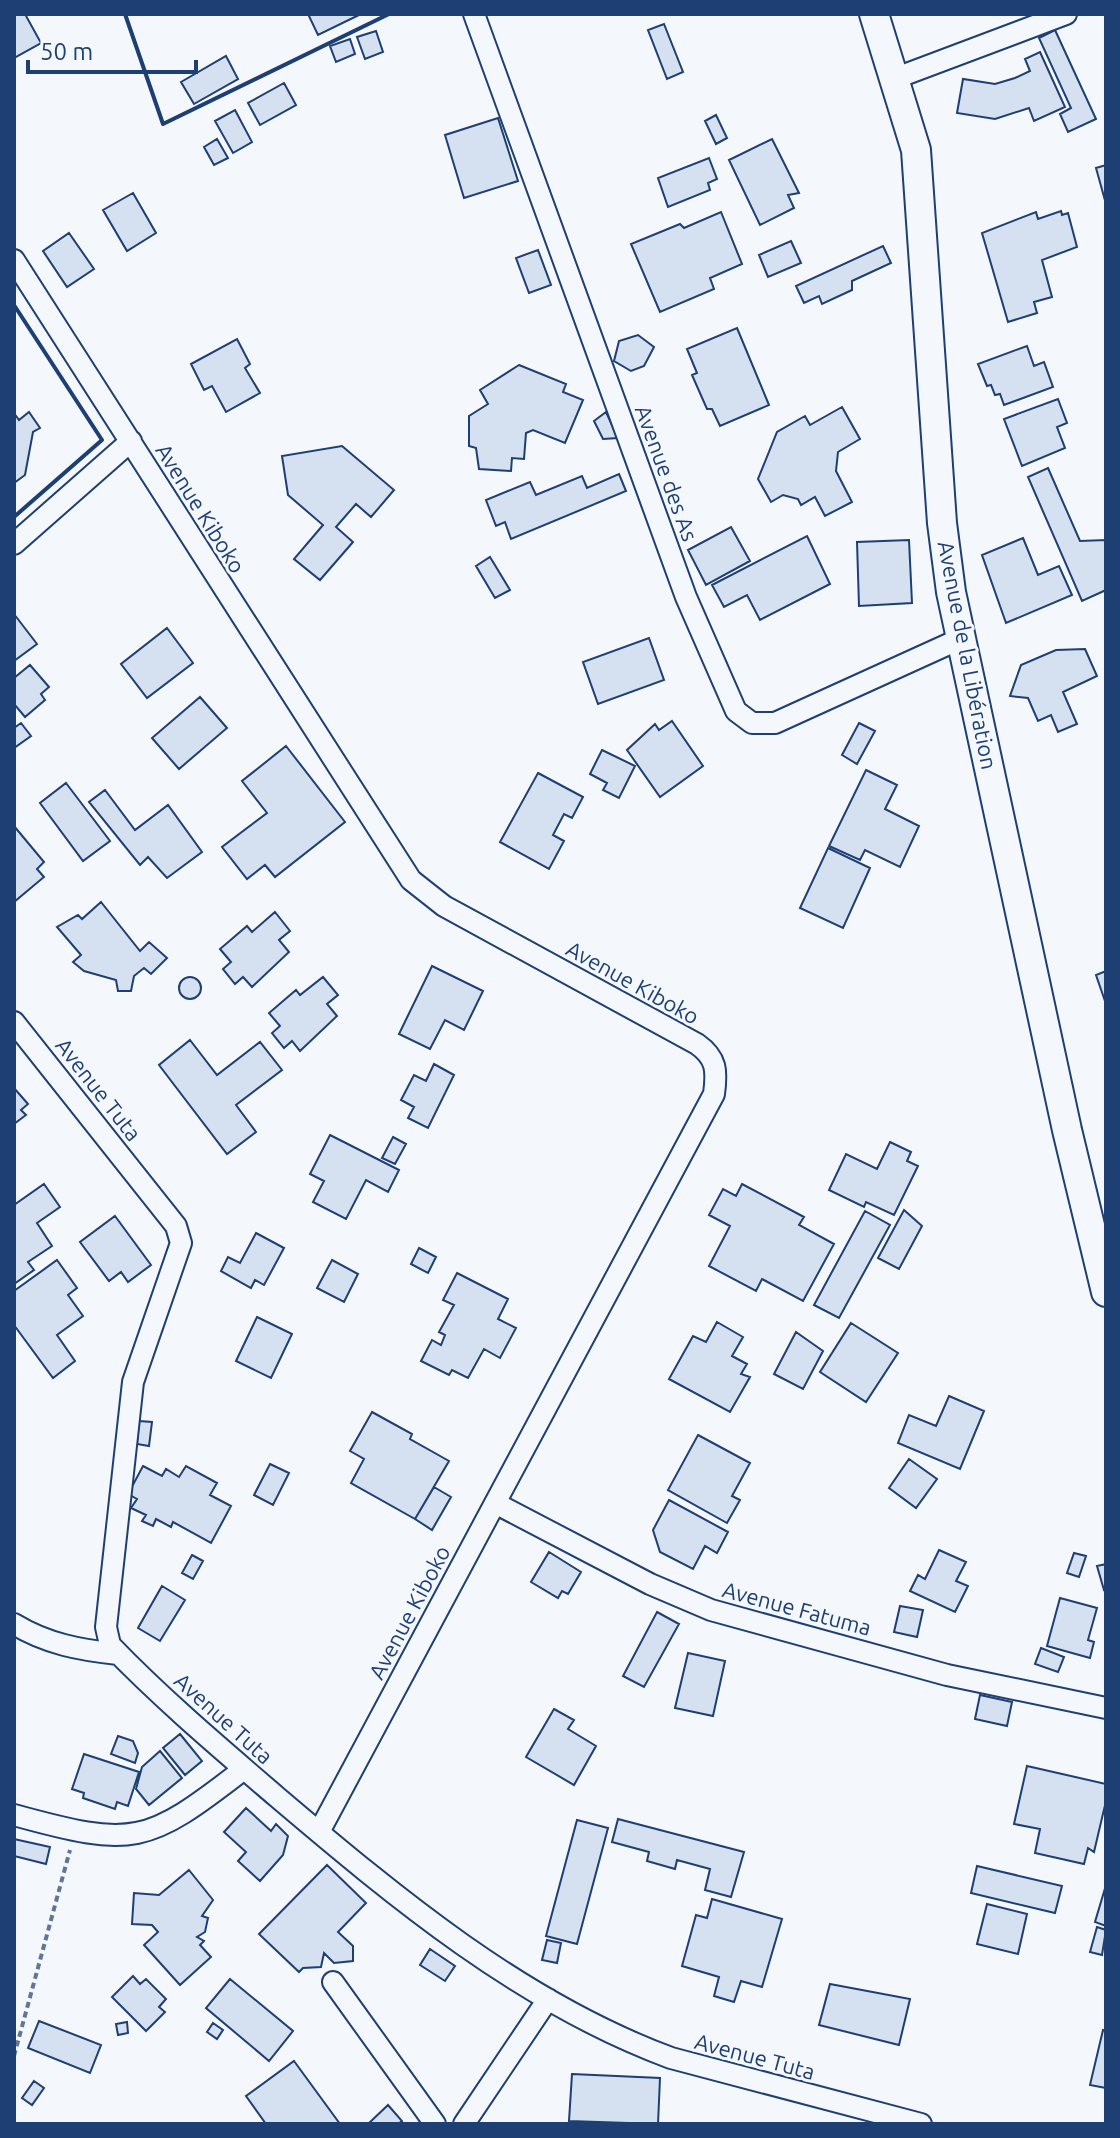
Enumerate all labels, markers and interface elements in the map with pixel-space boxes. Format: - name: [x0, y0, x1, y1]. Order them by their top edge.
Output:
- scale bar: [28, 24, 196, 74]
- text: 50 m: [40, 38, 93, 65]
- street label: Avenue des As: [631, 402, 703, 544]
- street label: Avenue Kiboko: [151, 439, 251, 577]
- street label: Avenue de la Libération: [934, 539, 1002, 771]
- street label: Avenue Kiboko: [562, 935, 704, 1029]
- street label: Avenue Tuta: [51, 1033, 147, 1145]
- street label: Avenue Kiboko: [363, 1541, 455, 1683]
- street label: Avenue Fatuma: [720, 1576, 874, 1640]
- street label: Avenue Tuta: [170, 1667, 278, 1769]
- street label: Avenue Tuta: [692, 2028, 818, 2084]

